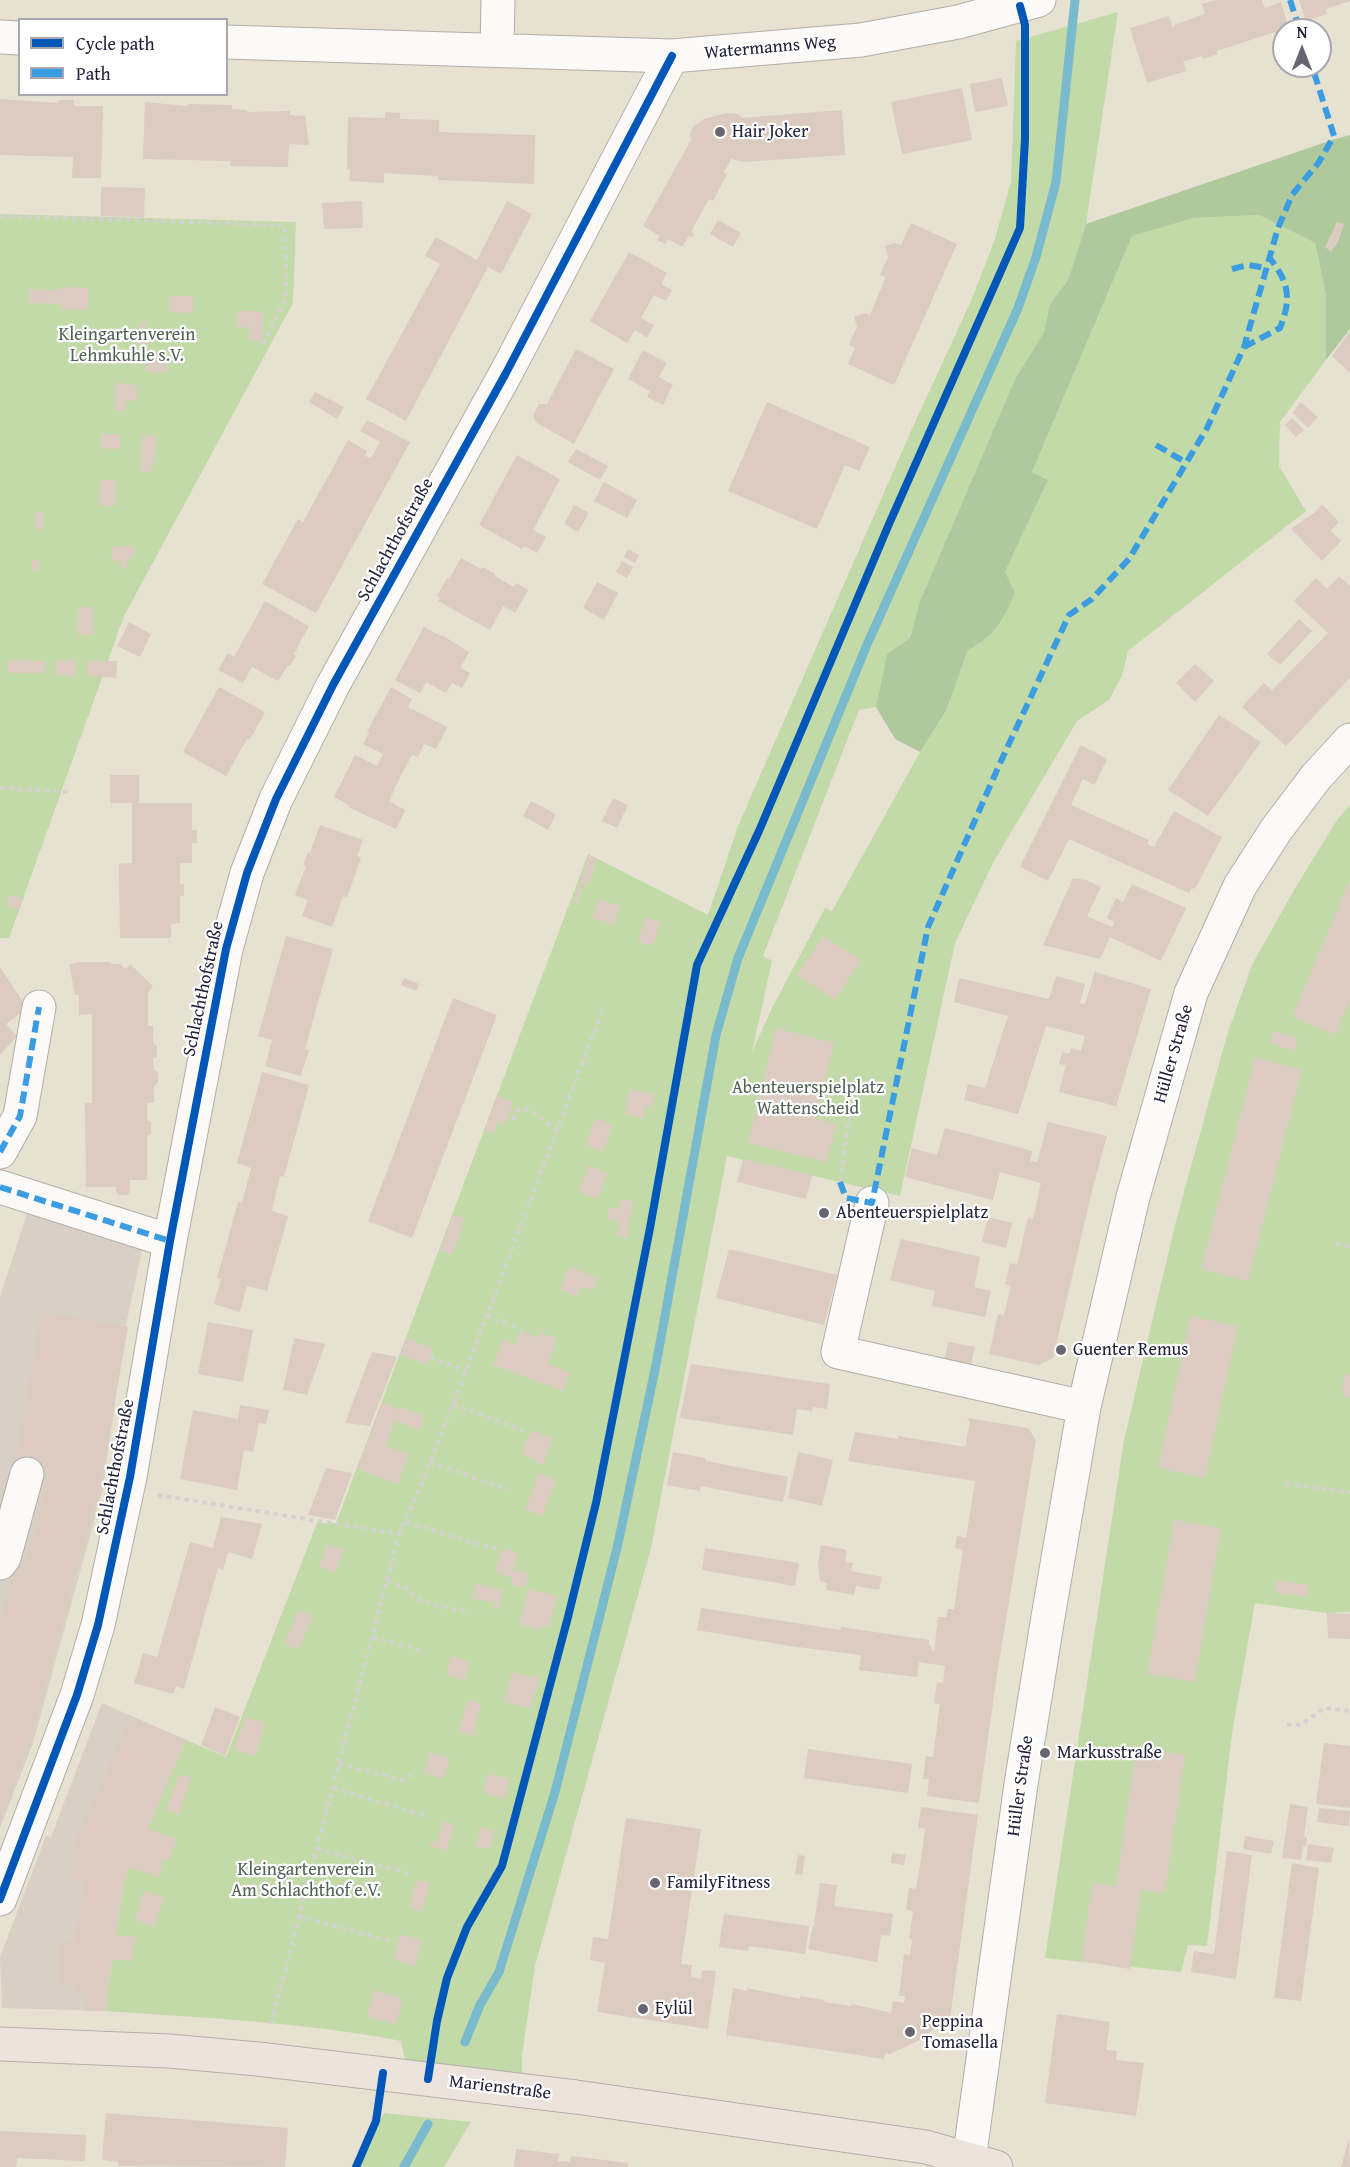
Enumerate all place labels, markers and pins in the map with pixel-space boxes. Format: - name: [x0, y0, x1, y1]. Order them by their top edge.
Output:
- place label: Hair Joker: [732, 121, 808, 143]
- marker: Hair Joker: [713, 125, 727, 139]
- place label: Abenteuerspielplatz: [836, 1202, 988, 1224]
- marker: Abenteuerspielplatz: [817, 1206, 831, 1220]
- place label: Guenter Remus: [1073, 1339, 1188, 1361]
- marker: Guenter Remus: [1054, 1343, 1068, 1357]
- place label: Markusstraße: [1057, 1742, 1162, 1764]
- marker: Markusstraße: [1038, 1746, 1052, 1760]
- place label: FamilyFitness: [667, 1872, 770, 1894]
- marker: FamilyFitness: [648, 1876, 662, 1890]
- place label: Eylül: [655, 1998, 693, 2020]
- marker: Eylül: [636, 2002, 650, 2016]
- place label: Peppina Tomasella: [922, 2011, 998, 2054]
- marker: Peppina Tomasella: [903, 2025, 917, 2039]

